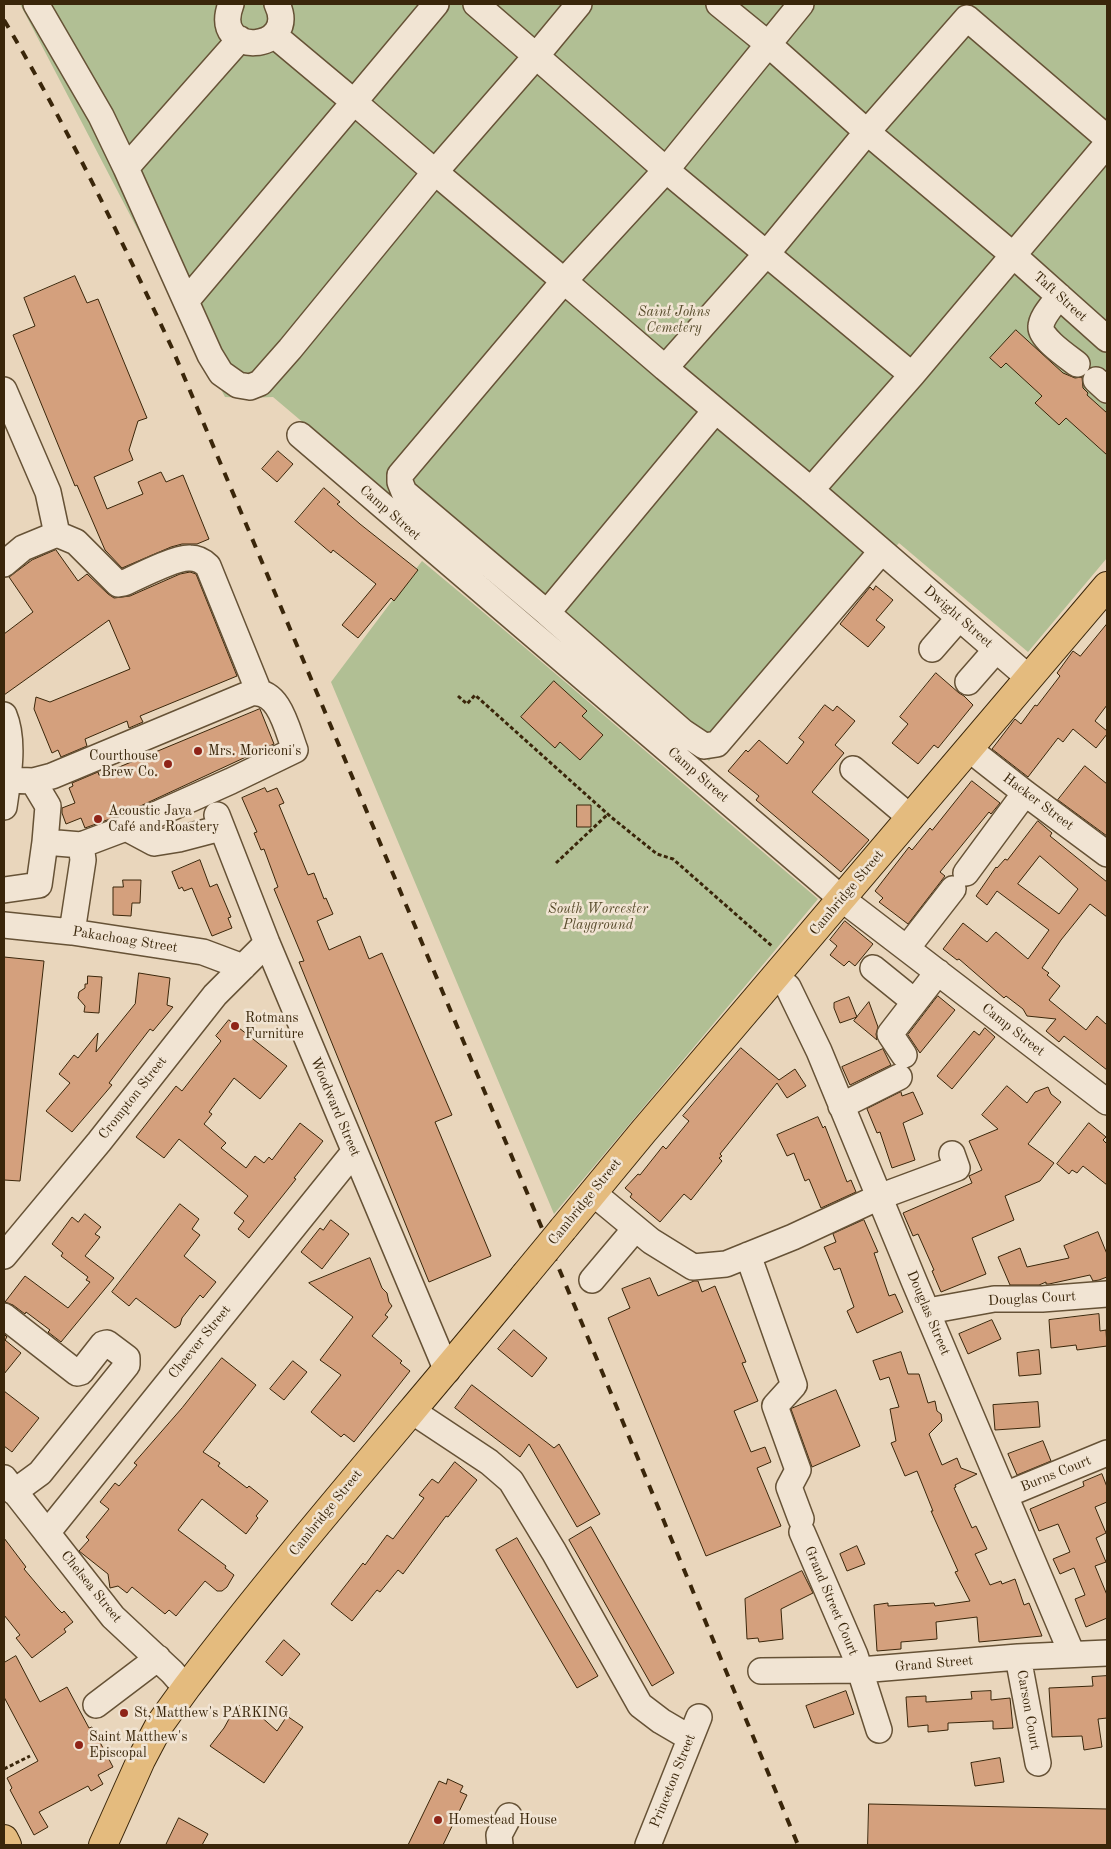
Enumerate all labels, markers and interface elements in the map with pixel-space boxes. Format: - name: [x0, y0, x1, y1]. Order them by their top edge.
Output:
- street label: Taft Street: [1030, 268, 1090, 326]
- park label: Saint Johns Cemetery: [638, 304, 710, 336]
- street label: Camp Street: [356, 482, 424, 544]
- street label: Dwight Street: [920, 582, 996, 652]
- place label: Mrs. Moriconi's: [208, 743, 301, 759]
- street label: Camp Street: [664, 744, 732, 806]
- marker: Mrs. Moriconi's: [192, 745, 204, 757]
- place label: Courthouse Brew Co.: [89, 748, 158, 780]
- marker: Courthouse Brew Co.: [162, 758, 174, 770]
- street label: Hacker Street: [999, 770, 1077, 834]
- place label: Acoustic Java Café and Roastery: [108, 803, 219, 836]
- marker: Acoustic Java Café and Roastery: [92, 813, 104, 825]
- street label: Cambridge Street: [806, 847, 888, 939]
- park label: South Worcester Playground: [548, 901, 648, 934]
- street label: Pakachoag Street: [71, 923, 179, 957]
- street label: Camp Street: [978, 1000, 1048, 1060]
- place label: Rotmans Furniture: [245, 1010, 304, 1042]
- marker: Rotmans Furniture: [229, 1020, 241, 1032]
- street label: Crompton Street: [95, 1053, 171, 1143]
- street label: Woodward Street: [307, 1055, 363, 1159]
- street label: Cambridge Street: [545, 1155, 625, 1249]
- street label: Douglas Street: [903, 1268, 953, 1358]
- street label: Douglas Court: [988, 1288, 1076, 1310]
- street label: Cheever Street: [165, 1302, 235, 1382]
- street label: Burns Court: [1018, 1452, 1094, 1496]
- street label: Cambridge Street: [286, 1466, 366, 1560]
- street label: Grand Street Court: [800, 1544, 862, 1658]
- street label: Chelsea Street: [57, 1548, 125, 1626]
- street label: Grand Street: [894, 1652, 974, 1676]
- street label: Carson Court: [1013, 1669, 1043, 1751]
- place label: St, Matthew's PARKING: [134, 1705, 288, 1721]
- marker: St, Matthew's PARKING: [118, 1707, 130, 1719]
- place label: Saint Matthew's Episcopal: [89, 1729, 188, 1761]
- street label: Princeton Street: [647, 1732, 699, 1830]
- marker: Saint Matthew's Episcopal: [73, 1739, 85, 1751]
- place label: Homestead House: [448, 1812, 557, 1828]
- marker: Homestead House: [432, 1814, 444, 1826]

